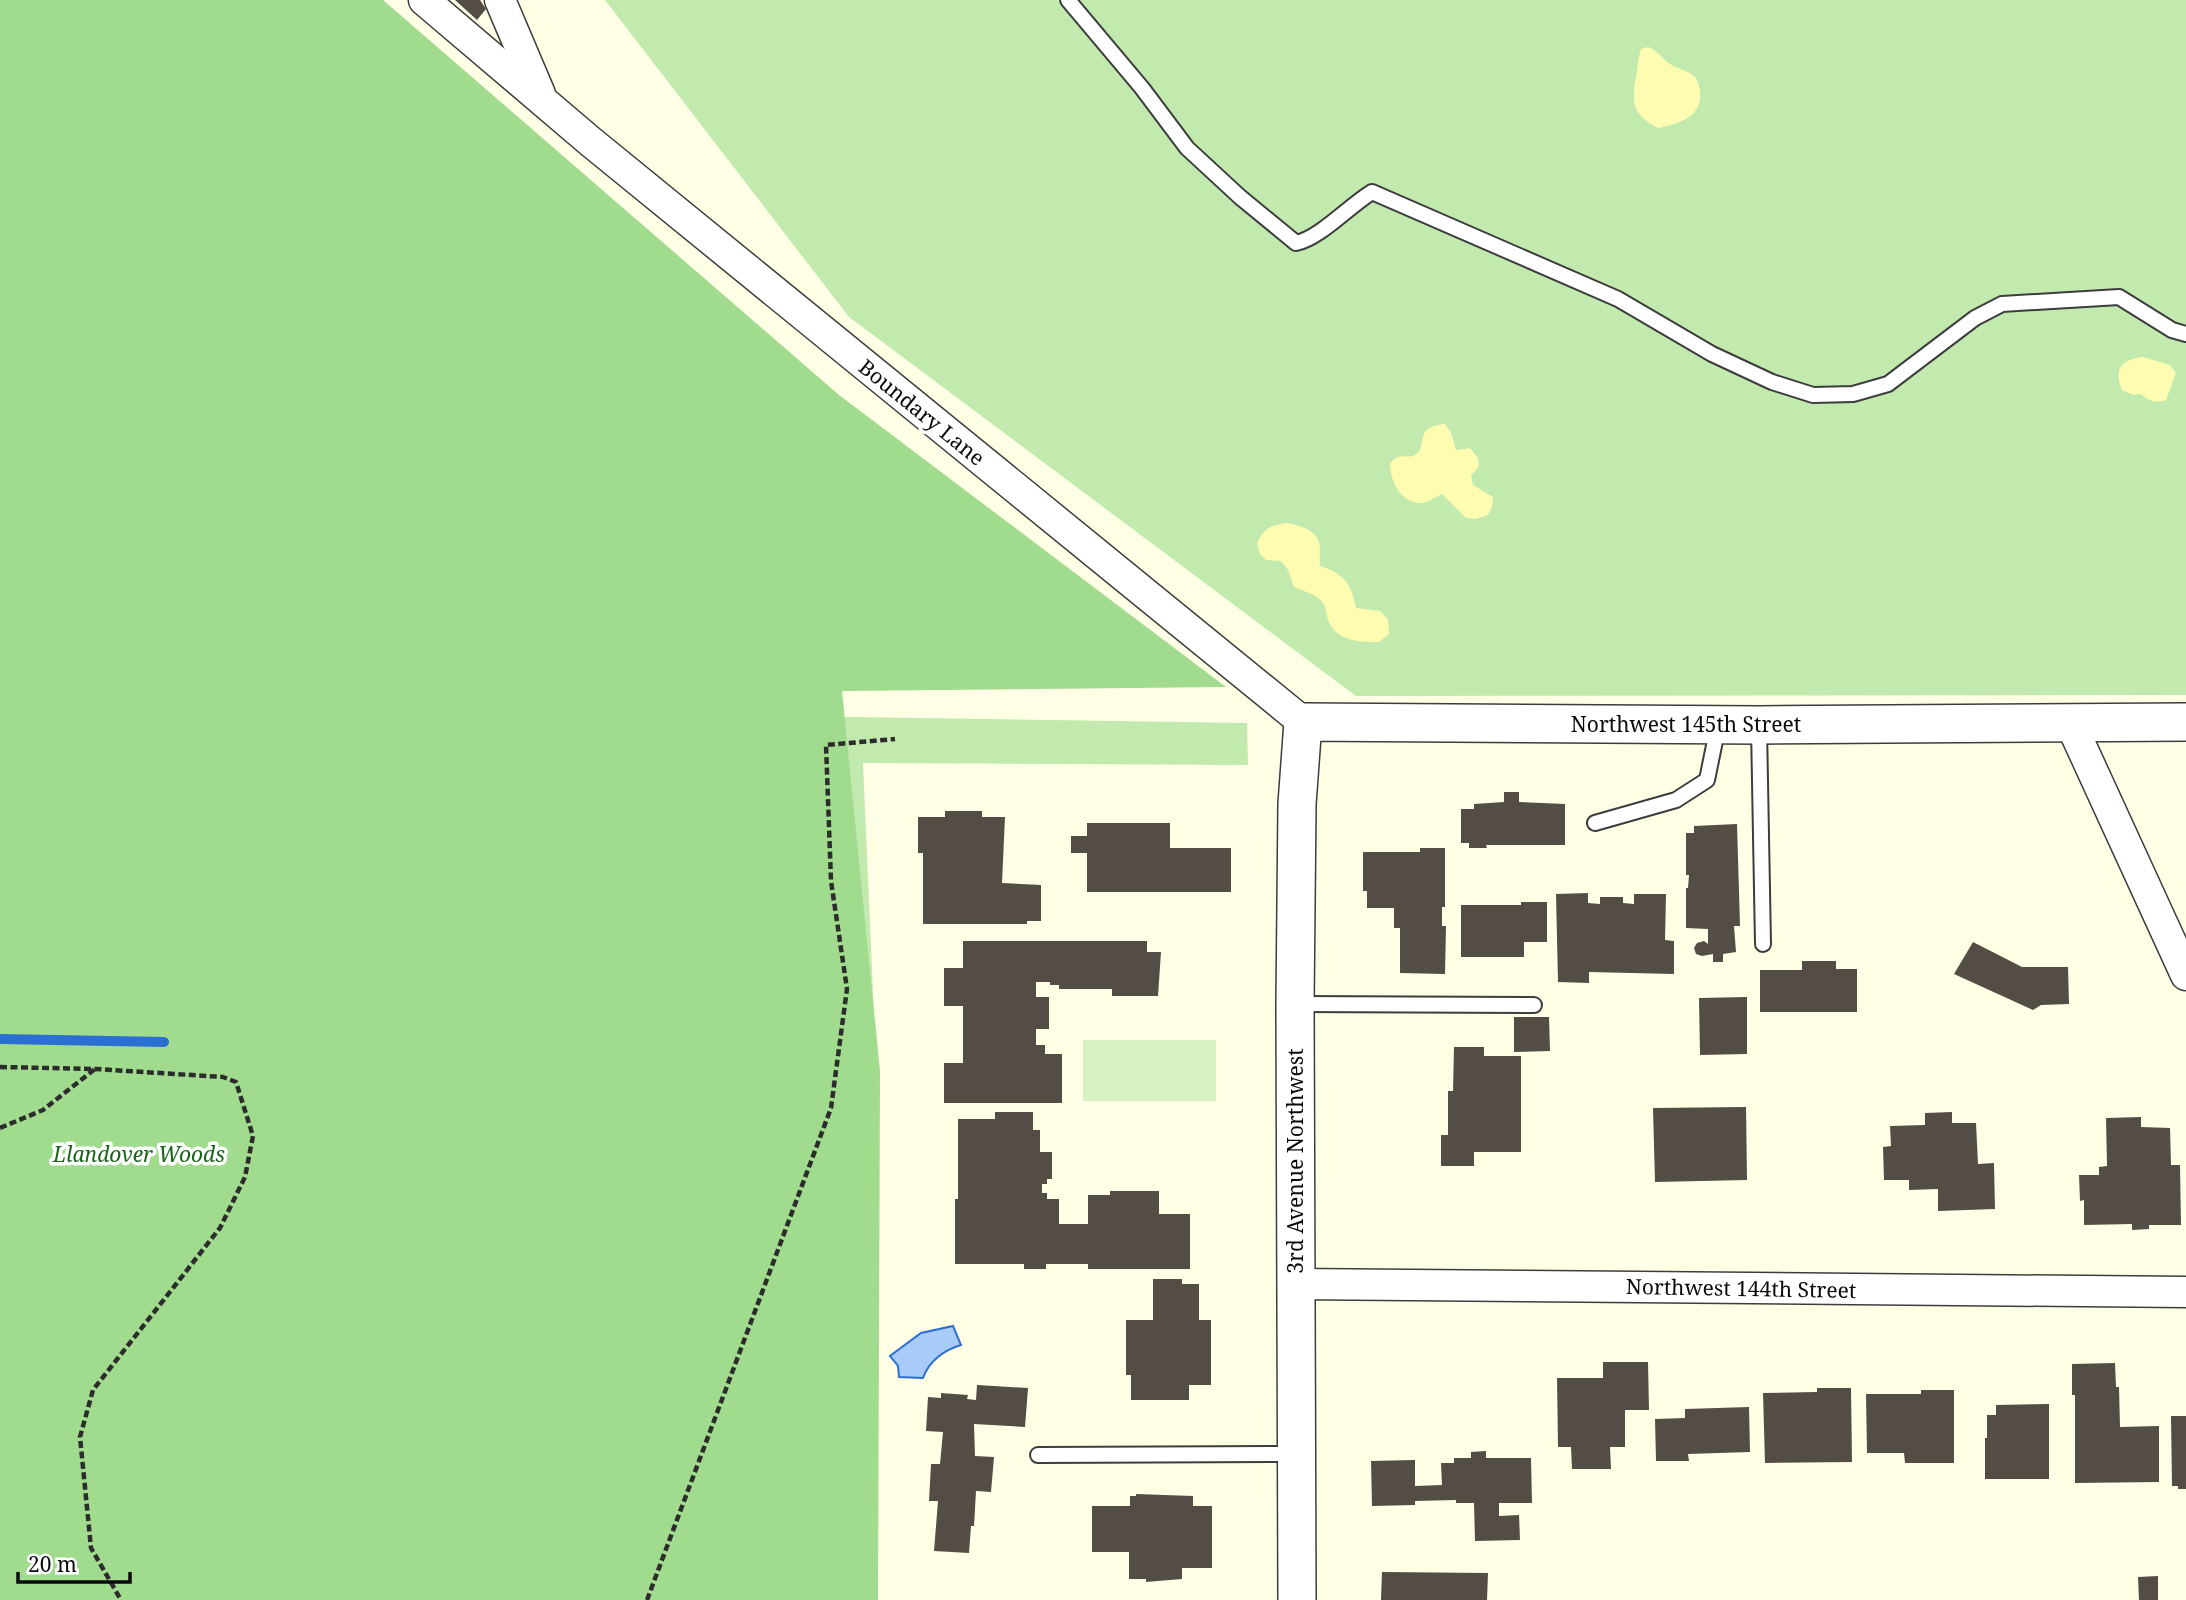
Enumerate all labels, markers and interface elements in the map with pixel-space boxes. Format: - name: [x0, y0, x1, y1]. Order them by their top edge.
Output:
- street label: Boundary Lane: [853, 353, 991, 471]
- street label: Northwest 145th Street: [1571, 710, 1801, 738]
- street label: 3rd Avenue Northwest: [1281, 1048, 1309, 1274]
- park label: Llandover Woods: [52, 1140, 225, 1168]
- street label: Northwest 144th Street: [1626, 1272, 1856, 1304]
- scale bar: [18, 1540, 130, 1584]
- text: 20 m: [28, 1550, 77, 1578]

